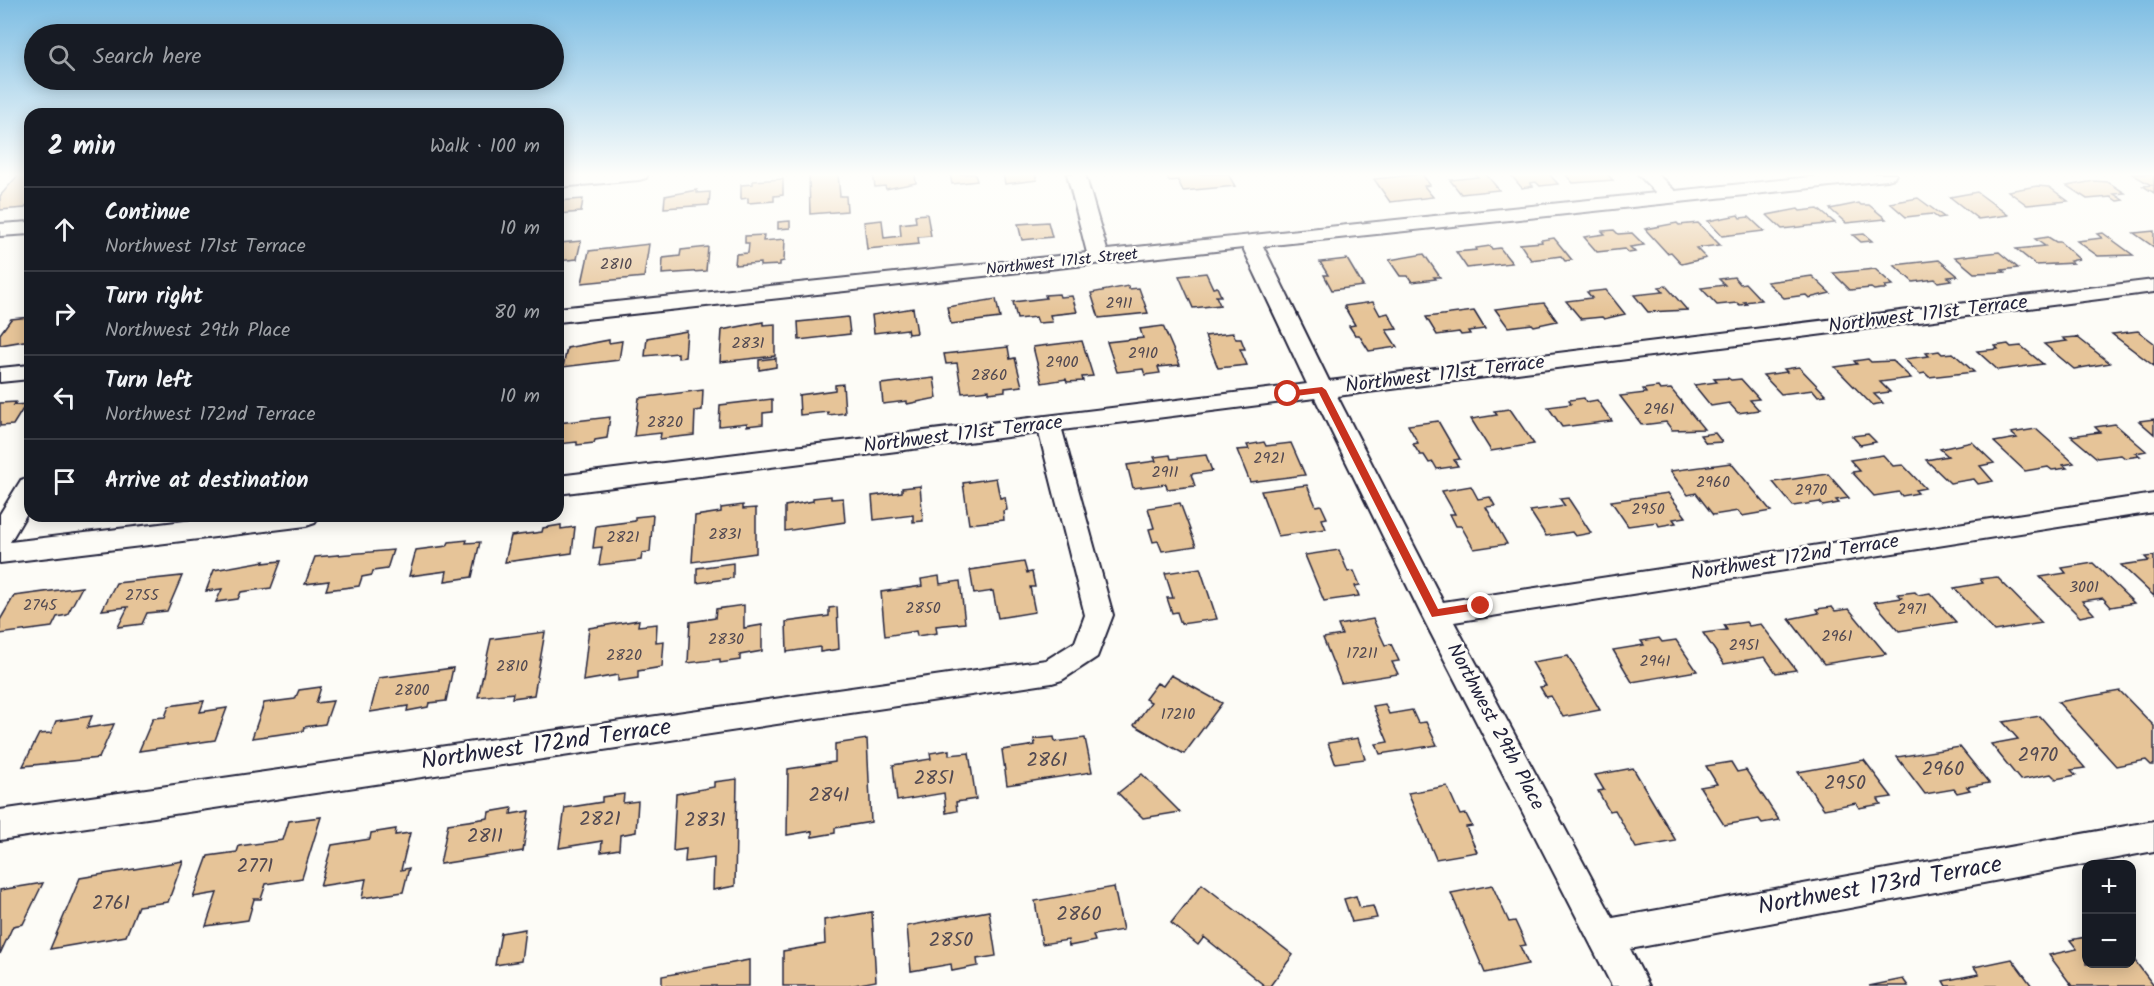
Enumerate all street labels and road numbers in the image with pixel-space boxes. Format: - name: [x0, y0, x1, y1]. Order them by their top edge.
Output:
- street label: Northwest 171st Street: [985, 241, 1140, 282]
- street label: Northwest 171st Terrace: [1826, 287, 2030, 343]
- street label: Northwest 171st Terrace: [1343, 347, 1547, 403]
- street label: Northwest 171st Terrace: [861, 407, 1065, 463]
- street label: Northwest 172nd Terrace: [1689, 526, 1901, 590]
- street label: Northwest 29th Place: [1437, 638, 1553, 816]
- street label: Northwest 172nd Terrace: [418, 708, 674, 782]
- street label: Northwest 173rd Terrace: [1755, 845, 2005, 927]

